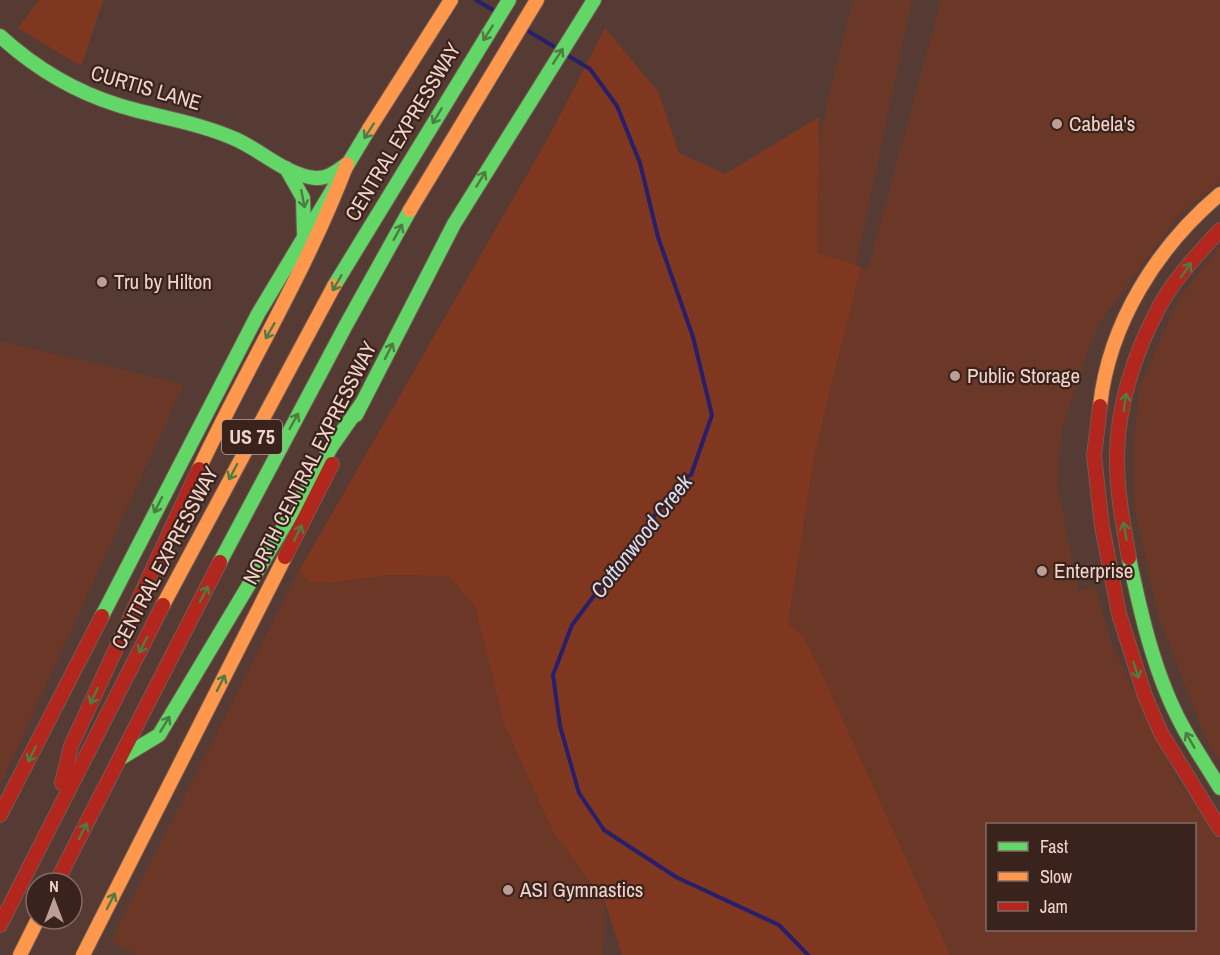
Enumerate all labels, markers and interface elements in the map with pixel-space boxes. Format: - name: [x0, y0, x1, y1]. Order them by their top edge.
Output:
- one-way arrow: [482, 24, 494, 41]
- street label: CENTRAL EXPRESSWAY: [338, 37, 468, 226]
- one-way arrow: [552, 48, 564, 65]
- street label: CURTIS LANE: [88, 58, 205, 117]
- one-way arrow: [430, 107, 442, 124]
- place label: Cabela's: [1069, 109, 1135, 138]
- marker: Cabela's: [1050, 117, 1064, 131]
- one-way arrow: [362, 122, 374, 139]
- one-way arrow: [476, 171, 488, 188]
- one-way arrow: [298, 188, 309, 208]
- one-way arrow: [393, 224, 405, 241]
- one-way arrow: [1180, 262, 1192, 278]
- place label: Tru by Hilton: [114, 267, 212, 296]
- one-way arrow: [330, 274, 342, 291]
- marker: Tru by Hilton: [95, 275, 109, 289]
- one-way arrow: [263, 322, 275, 339]
- street label: NORTH CENTRAL EXPRESSWAY: [236, 336, 384, 589]
- one-way arrow: [384, 342, 395, 360]
- place label: Public Storage: [967, 361, 1080, 390]
- marker: Public Storage: [948, 369, 962, 383]
- one-way arrow: [1120, 392, 1131, 412]
- one-way arrow: [289, 413, 300, 431]
- road number: US 75: [222, 420, 282, 454]
- street label: CENTRAL EXPRESSWAY: [104, 461, 225, 654]
- one-way arrow: [227, 463, 238, 481]
- water label: Cottonwood Creek: [583, 467, 699, 604]
- one-way arrow: [152, 495, 163, 513]
- one-way arrow: [1119, 522, 1130, 541]
- one-way arrow: [293, 524, 304, 542]
- place label: Enterprise: [1054, 556, 1133, 585]
- marker: Enterprise: [1035, 564, 1049, 578]
- one-way arrow: [199, 586, 210, 604]
- one-way arrow: [136, 636, 148, 654]
- one-way arrow: [1132, 660, 1143, 679]
- one-way arrow: [216, 675, 228, 693]
- one-way arrow: [88, 686, 100, 704]
- one-way arrow: [160, 716, 172, 733]
- one-way arrow: [1183, 731, 1195, 748]
- one-way arrow: [26, 744, 37, 762]
- one-way arrow: [77, 823, 89, 840]
- legend: [986, 823, 1196, 931]
- text: Fast: [1040, 834, 1068, 859]
- text: Slow: [1040, 864, 1072, 889]
- north arrow: [24, 871, 84, 931]
- text: N: [49, 875, 59, 897]
- place label: ASI Gymnastics: [519, 875, 643, 904]
- marker: ASI Gymnastics: [501, 883, 515, 897]
- one-way arrow: [105, 892, 117, 910]
- text: Jam: [1040, 894, 1068, 919]

